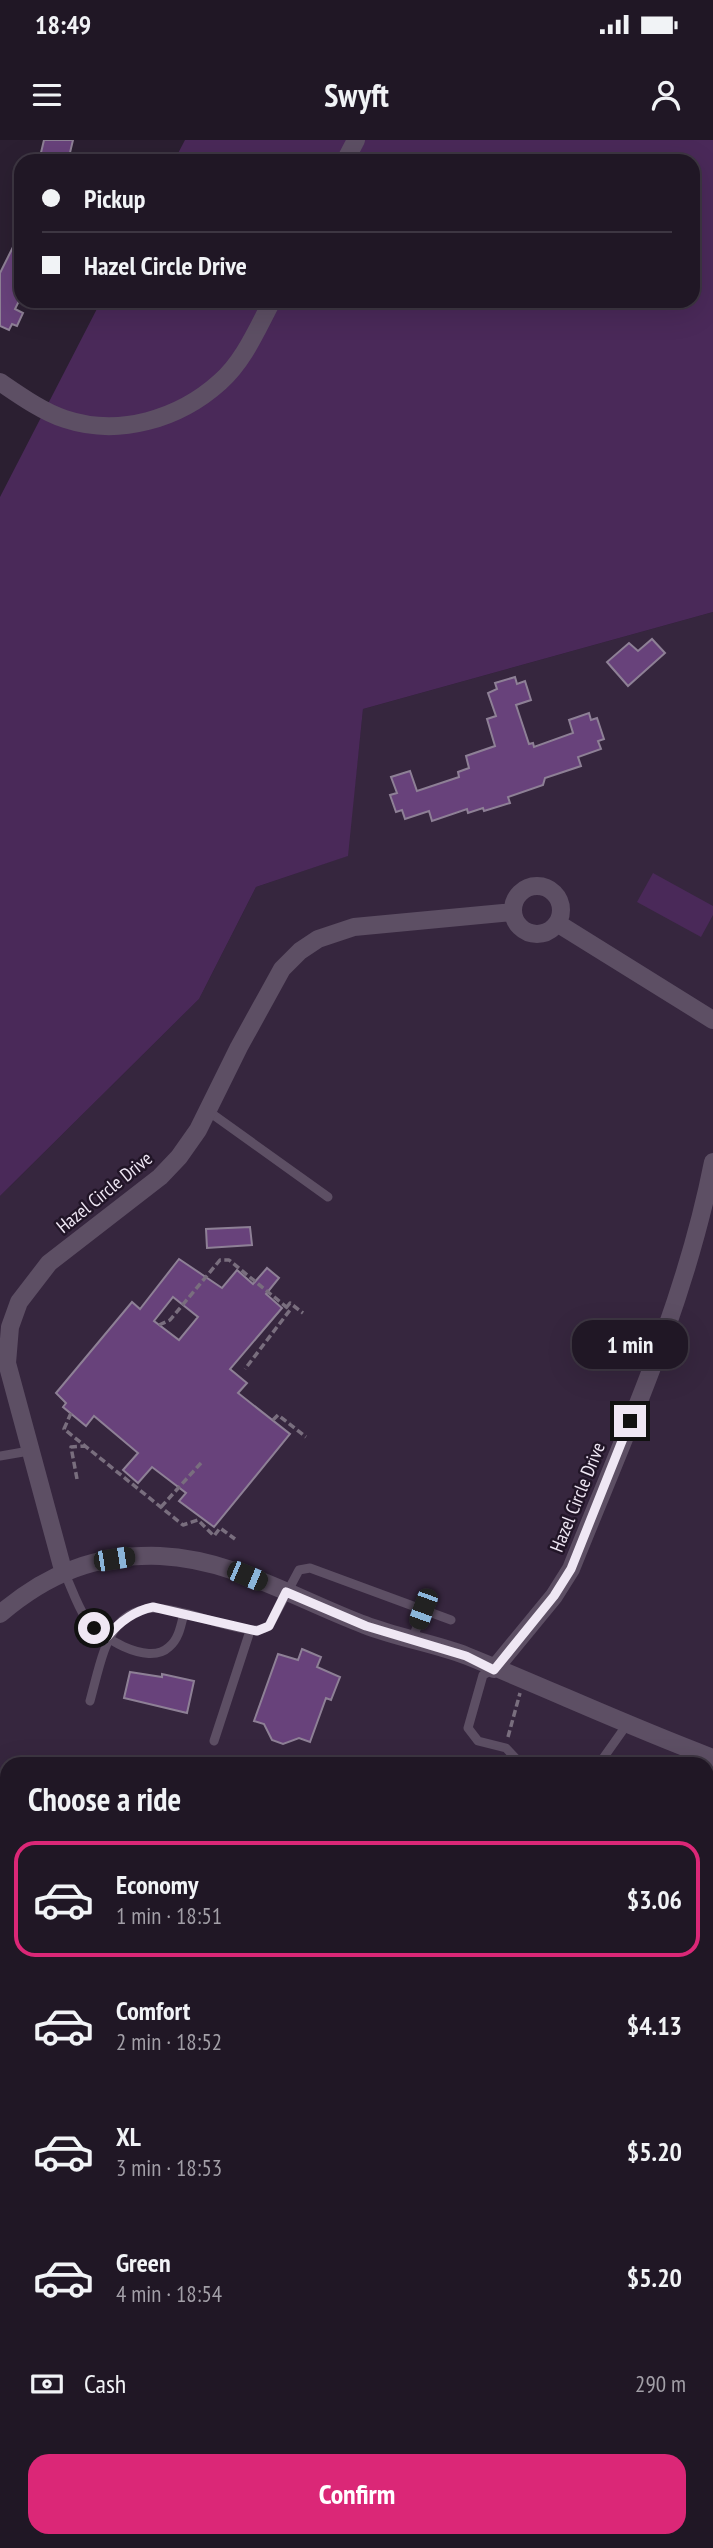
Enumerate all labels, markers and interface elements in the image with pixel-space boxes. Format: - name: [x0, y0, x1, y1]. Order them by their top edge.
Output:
- text: 18:49: [35, 8, 91, 41]
- text: Swyft: [324, 74, 389, 116]
- icon: menu: [28, 76, 66, 114]
- icon: person: [647, 76, 685, 114]
- text: Pickup: [84, 182, 145, 215]
- text: Hazel Circle Drive: [84, 249, 247, 282]
- street label: Hazel Circle Drive: [51, 1146, 157, 1238]
- callout: 1 min: [572, 1320, 688, 1368]
- text: 1 min: [607, 1330, 653, 1359]
- route end: [614, 1405, 646, 1437]
- street label: Hazel Circle Drive: [544, 1438, 610, 1555]
- car: [92, 1545, 137, 1573]
- car: [224, 1558, 271, 1594]
- car: [406, 1586, 441, 1632]
- route start: [78, 1612, 110, 1644]
- text: Choose a ride: [28, 1778, 181, 1820]
- icon: car: [32, 1868, 95, 1931]
- text: Economy: [116, 1868, 198, 1901]
- text: $3.06: [627, 1883, 682, 1916]
- text: 1 min · 18:51: [116, 1901, 222, 1930]
- icon: car: [32, 1994, 95, 2057]
- text: Comfort: [116, 1994, 190, 2027]
- text: $4.13: [627, 2009, 682, 2042]
- text: 2 min · 18:52: [116, 2027, 222, 2056]
- icon: car: [32, 2120, 95, 2183]
- text: XL: [116, 2120, 141, 2153]
- text: $5.20: [627, 2135, 682, 2168]
- text: 3 min · 18:53: [116, 2153, 222, 2182]
- icon: car: [32, 2246, 95, 2309]
- text: Green: [116, 2246, 171, 2279]
- text: $5.20: [627, 2261, 682, 2294]
- text: 4 min · 18:54: [116, 2279, 222, 2308]
- icon: cash: [28, 2365, 66, 2403]
- text: Cash: [84, 2367, 126, 2400]
- text: 290 m: [635, 2369, 686, 2398]
- button: Confirm: [28, 2454, 686, 2534]

